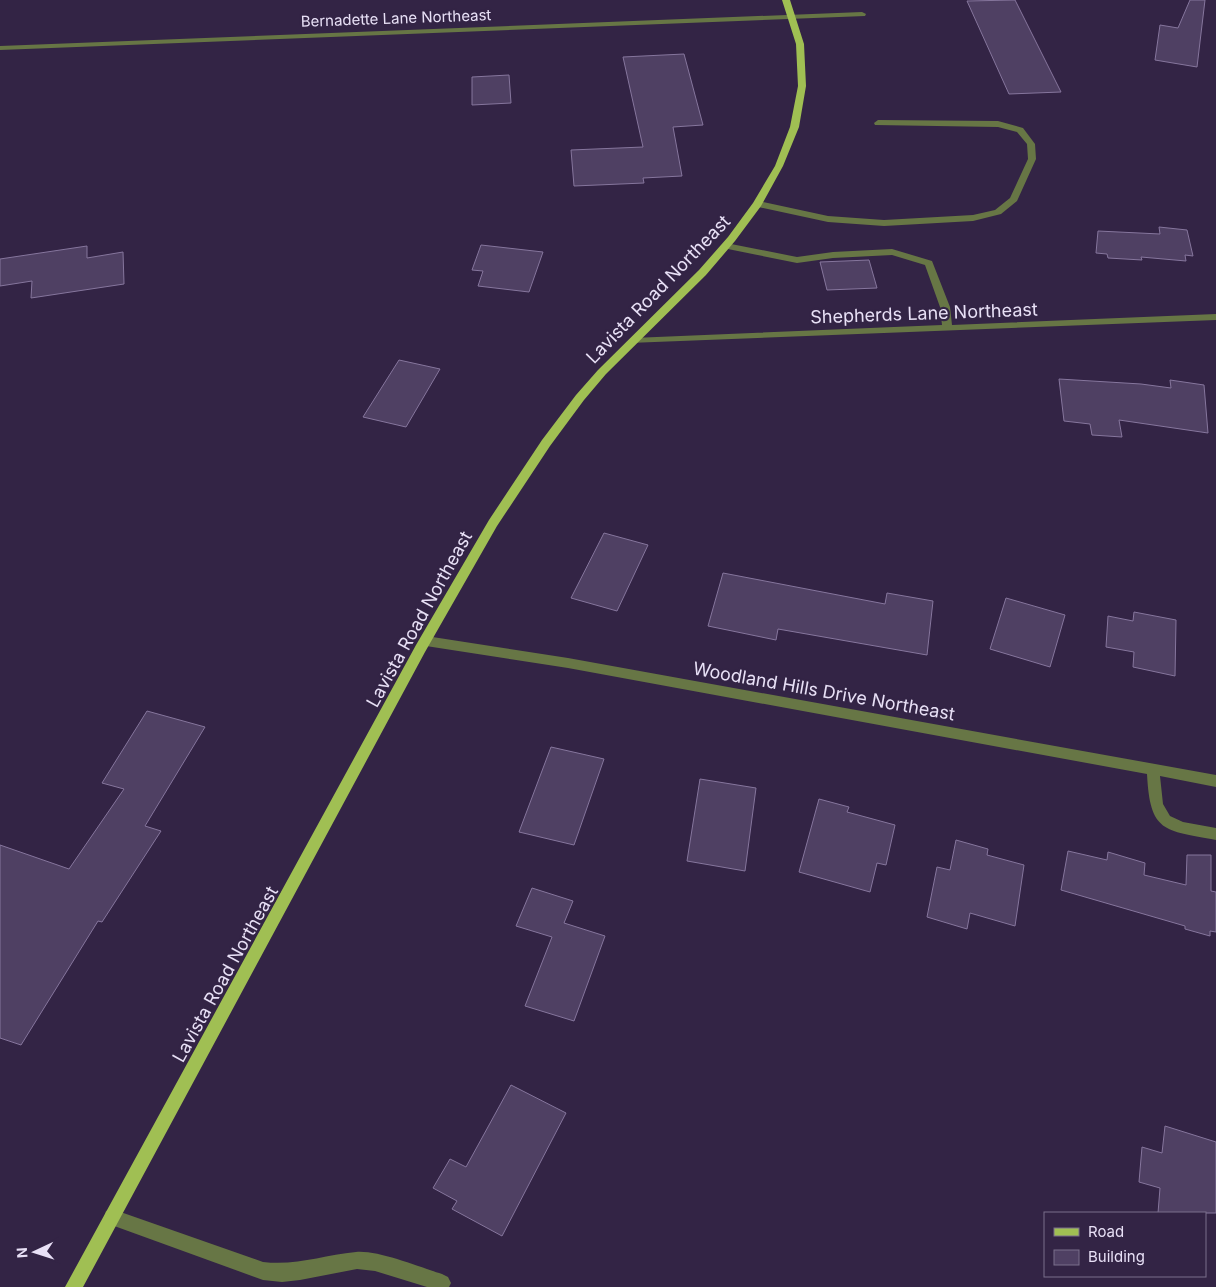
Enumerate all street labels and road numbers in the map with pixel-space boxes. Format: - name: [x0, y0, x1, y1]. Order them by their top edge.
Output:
- street label: Bernadette Lane Northeast: [300, 5, 492, 31]
- street label: Lavista Road Northeast: [582, 211, 734, 367]
- street label: Shepherds Lane Northeast: [810, 299, 1038, 327]
- street label: Lavista Road Northeast: [362, 527, 476, 711]
- street label: Woodland Hills Drive Northeast: [691, 658, 957, 724]
- street label: Lavista Road Northeast: [168, 882, 282, 1066]

